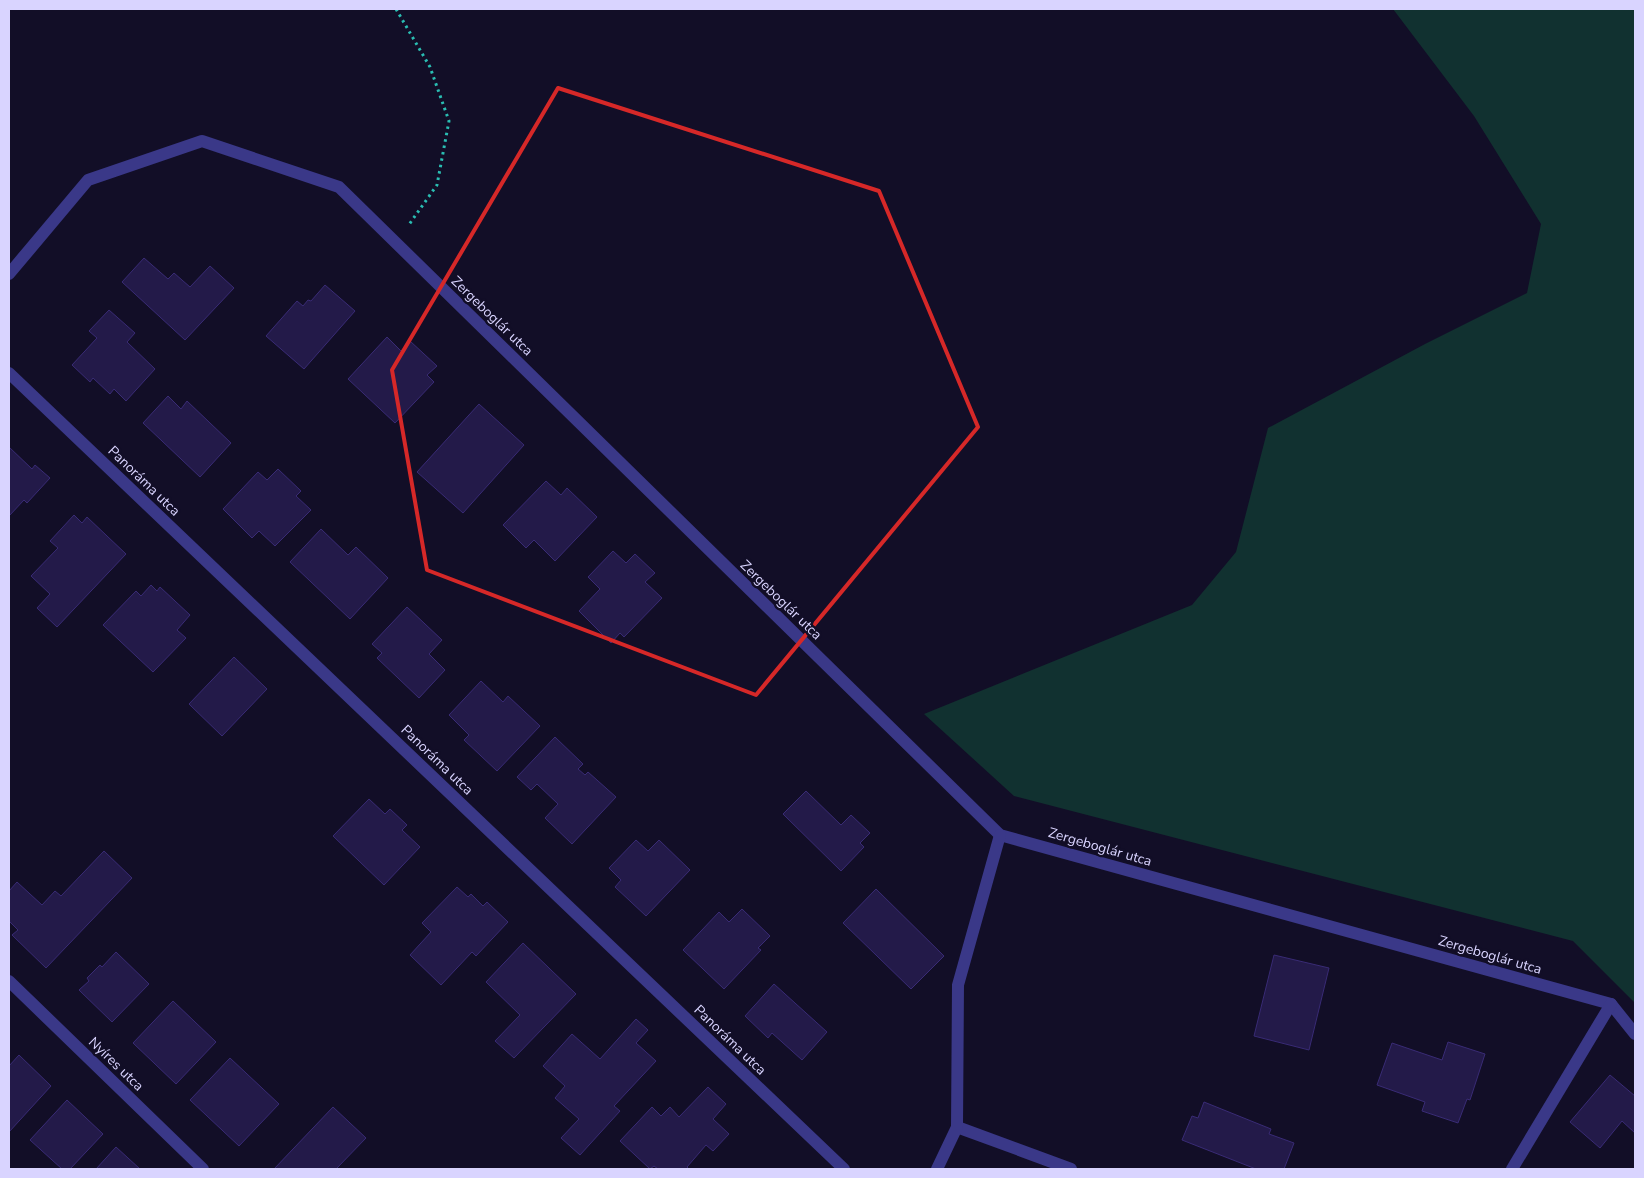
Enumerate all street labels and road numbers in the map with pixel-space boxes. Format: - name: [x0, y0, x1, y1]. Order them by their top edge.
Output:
- street label: Zergeboglár utca: [447, 272, 537, 360]
- street label: Panoráma utca: [104, 442, 184, 520]
- street label: Zergeboglár utca: [736, 556, 826, 644]
- street label: Panoráma utca: [397, 721, 477, 799]
- street label: Zergeboglár utca: [1046, 823, 1154, 871]
- street label: Zergeboglár utca: [1436, 931, 1544, 979]
- street label: Panoráma utca: [690, 1001, 770, 1079]
- street label: Nyíres utca: [84, 1033, 148, 1095]

